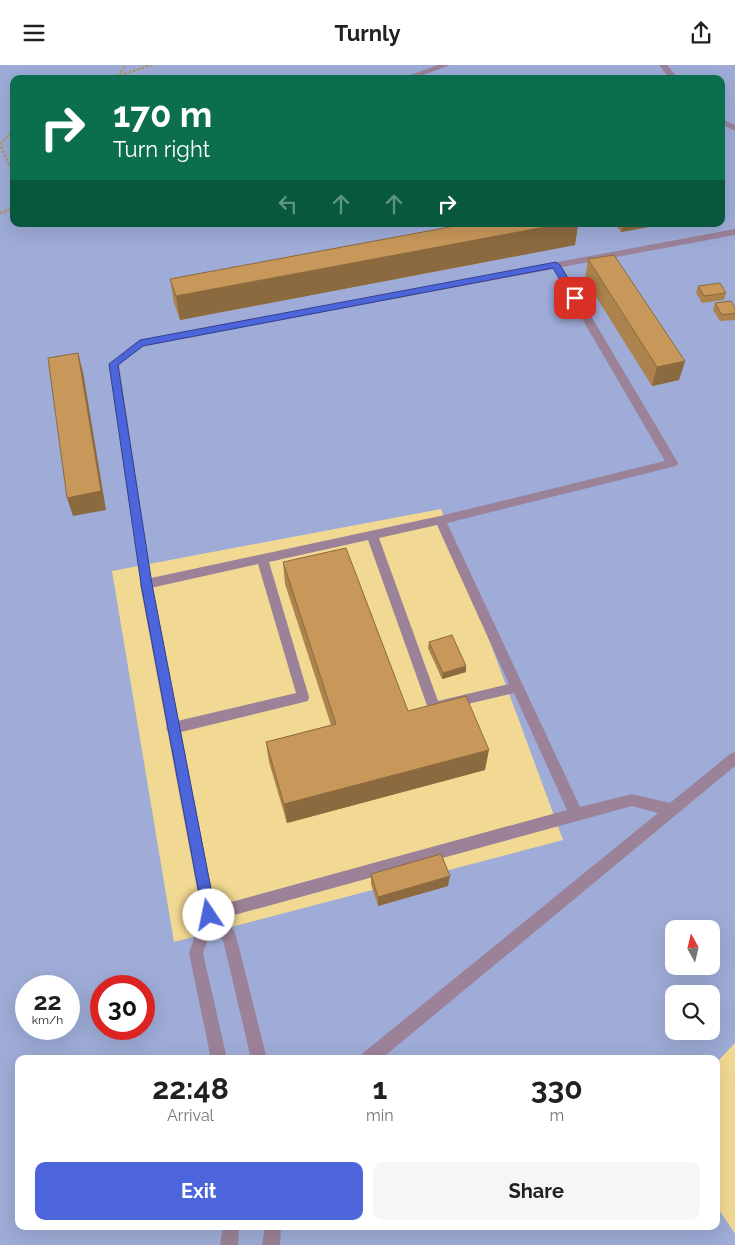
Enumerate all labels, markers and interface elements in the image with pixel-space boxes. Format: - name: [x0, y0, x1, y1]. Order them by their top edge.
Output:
- icon: menu: [20, 19, 48, 47]
- icon: share: [687, 19, 715, 47]
- text: Turnly: [334, 20, 401, 46]
- text: 170 m: [113, 94, 212, 135]
- icon: right: [30, 95, 95, 160]
- text: Turn right: [113, 136, 210, 162]
- icon: left: [274, 190, 302, 218]
- icon: ahead: [327, 190, 355, 218]
- icon: ahead: [380, 190, 408, 218]
- icon: right: [433, 190, 461, 218]
- pin: [554, 277, 596, 319]
- icon: arrive: [561, 284, 589, 312]
- position arrow: [182, 888, 234, 940]
- north arrow: [665, 920, 720, 975]
- map controls: [665, 920, 720, 1040]
- speed limit sign: 30: [90, 975, 155, 1040]
- button: search: [665, 985, 720, 1040]
- text: 22: [33, 986, 62, 1016]
- text: km/h: [32, 1013, 63, 1027]
- text: 22:48: [152, 1071, 229, 1106]
- text: 1: [372, 1071, 387, 1106]
- text: 330: [531, 1071, 583, 1106]
- text: Arrival: [167, 1106, 214, 1125]
- text: min: [366, 1106, 394, 1125]
- text: m: [549, 1106, 564, 1125]
- button: Exit: [35, 1162, 363, 1220]
- button: Share: [373, 1162, 700, 1220]

